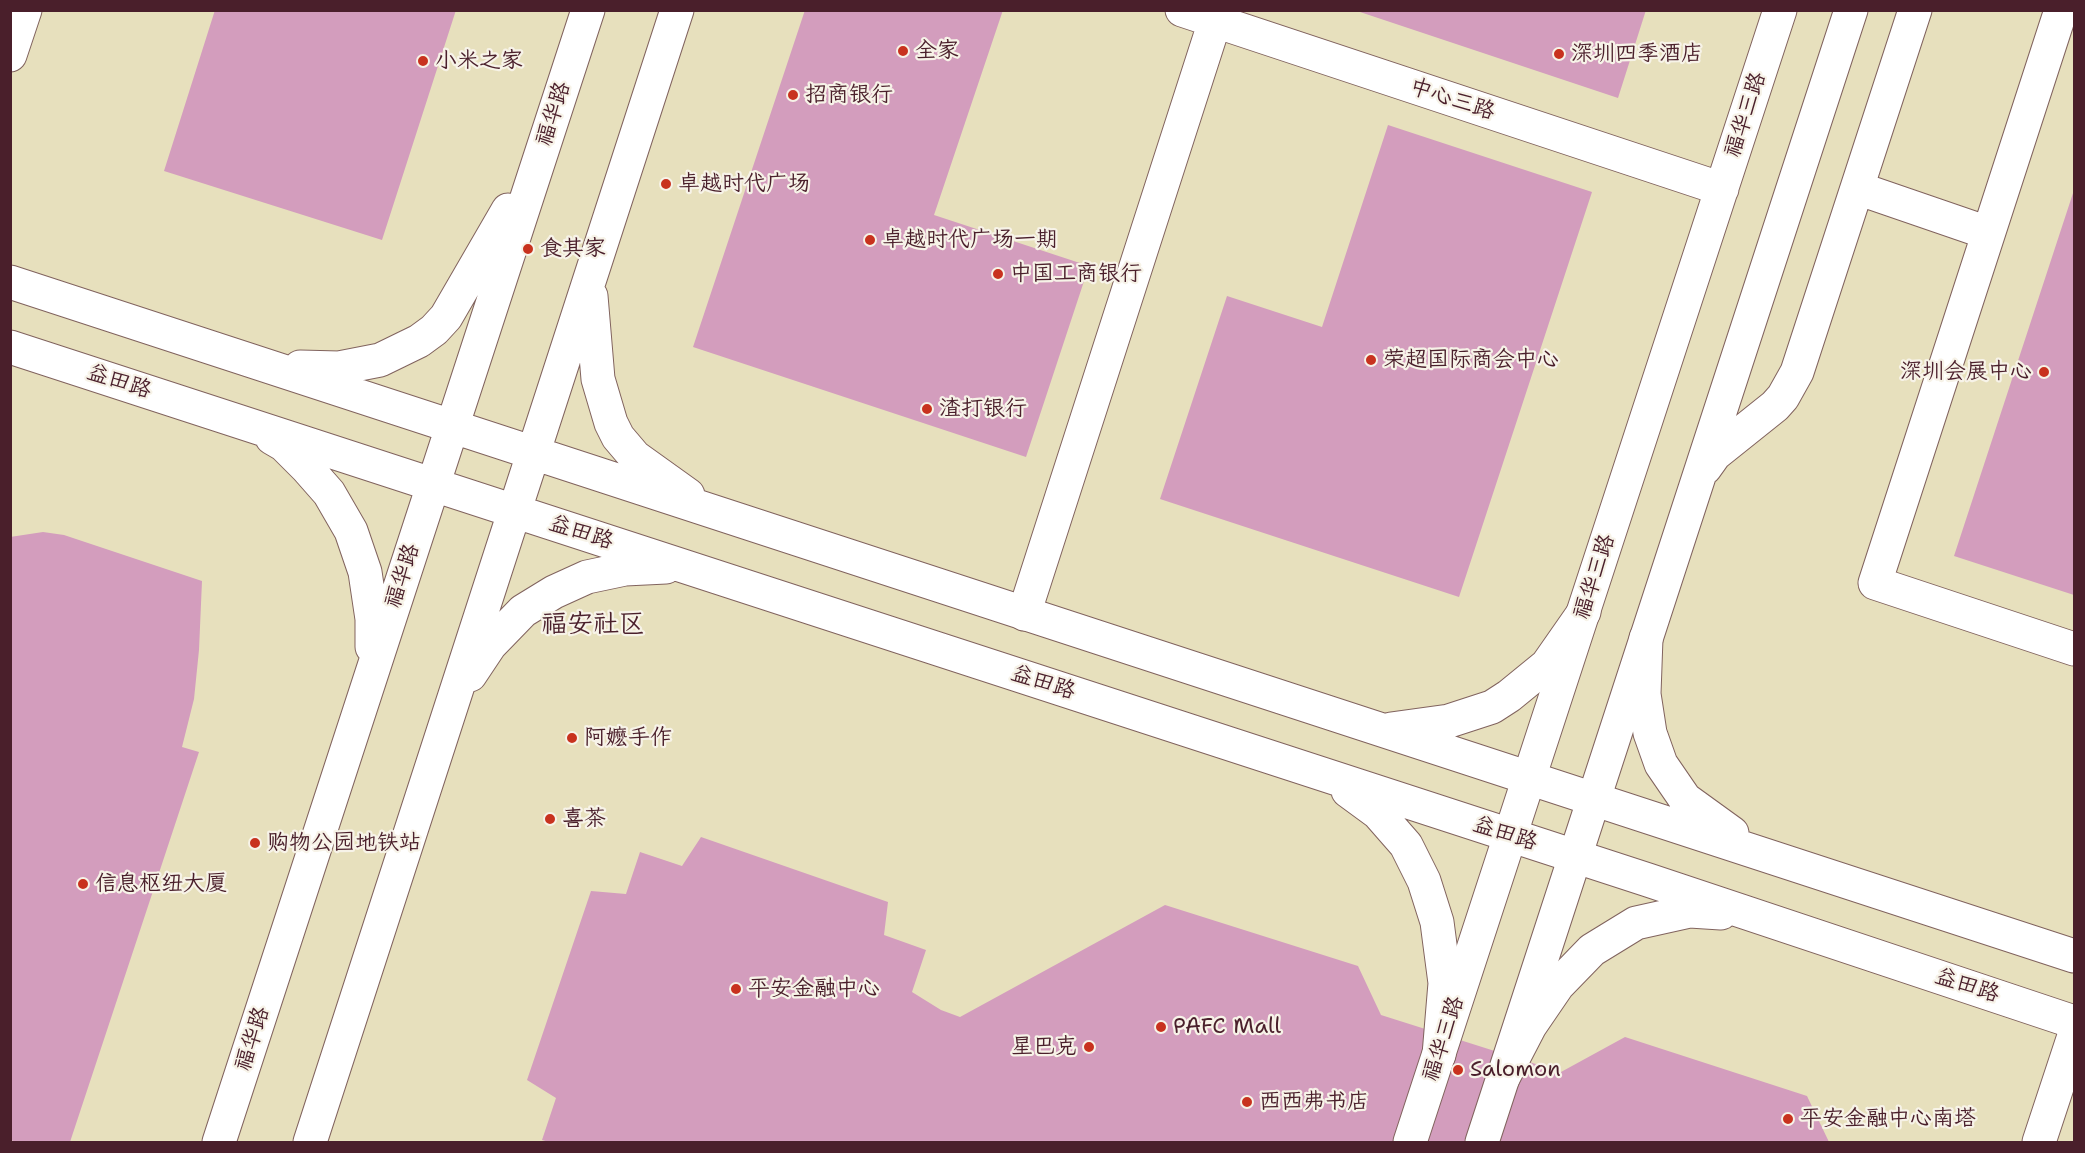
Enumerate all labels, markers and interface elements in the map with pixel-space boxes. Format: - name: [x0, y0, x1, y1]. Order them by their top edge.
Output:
- place label: 全家: [915, 38, 959, 64]
- place label: 深圳四季酒店: [1571, 41, 1703, 67]
- marker: 全家: [896, 44, 910, 58]
- marker: 深圳四季酒店: [1552, 47, 1566, 61]
- place label: 小米之家: [435, 48, 523, 74]
- marker: 小米之家: [416, 54, 430, 68]
- street label: 福华三路: [1720, 69, 1772, 161]
- street label: 中心三路: [1406, 74, 1498, 126]
- street label: 福华路: [531, 79, 577, 149]
- place label: 招商银行: [805, 82, 893, 108]
- marker: 招商银行: [786, 88, 800, 102]
- place label: 卓越时代广场: [678, 171, 810, 197]
- marker: 卓越时代广场: [659, 177, 673, 191]
- place label: 卓越时代广场一期: [882, 227, 1058, 253]
- marker: 卓越时代广场一期: [863, 233, 877, 247]
- place label: 食其家: [540, 236, 606, 262]
- marker: 食其家: [521, 242, 535, 256]
- place label: 中国工商银行: [1010, 261, 1142, 287]
- marker: 中国工商银行: [991, 267, 1005, 281]
- place label: 荣超国际商会中心: [1383, 347, 1559, 373]
- marker: 荣超国际商会中心: [1364, 353, 1378, 367]
- street label: 益田路: [84, 359, 154, 405]
- place label: 深圳会展中心: [1900, 359, 2032, 385]
- marker: 深圳会展中心: [2037, 365, 2051, 379]
- place label: 渣打银行: [939, 396, 1027, 422]
- marker: 渣打银行: [920, 402, 934, 416]
- street label: 益田路: [546, 510, 616, 556]
- street label: 福华三路: [1569, 531, 1621, 623]
- street label: 福华路: [380, 541, 426, 611]
- district label: 福安社区: [541, 609, 645, 641]
- street label: 益田路: [1008, 660, 1078, 706]
- place label: 阿嬷手作: [584, 725, 672, 751]
- marker: 阿嬷手作: [565, 731, 579, 745]
- place label: 喜茶: [562, 806, 606, 832]
- street label: 益田路: [1470, 811, 1540, 857]
- marker: 喜茶: [543, 812, 557, 826]
- place label: 购物公园地铁站: [267, 830, 421, 856]
- marker: 购物公园地铁站: [248, 836, 262, 850]
- place label: 信息枢纽大厦: [95, 871, 227, 897]
- marker: 信息枢纽大厦: [76, 877, 90, 891]
- street label: 益田路: [1932, 963, 2002, 1009]
- place label: 平安金融中心: [748, 976, 880, 1002]
- marker: 平安金融中心: [729, 982, 743, 996]
- street label: 福华三路: [1418, 993, 1470, 1085]
- street label: 福华路: [230, 1004, 276, 1074]
- place label: PAFC Mall: [1173, 1014, 1281, 1040]
- marker: PAFC Mall: [1154, 1020, 1168, 1034]
- place label: 星巴克: [1011, 1034, 1077, 1060]
- marker: 星巴克: [1082, 1040, 1096, 1054]
- place label: Salomon: [1470, 1057, 1561, 1083]
- marker: Salomon: [1451, 1063, 1465, 1077]
- place label: 西西弗书店: [1259, 1089, 1369, 1115]
- marker: 西西弗书店: [1240, 1095, 1254, 1109]
- place label: 平安金融中心南塔: [1800, 1106, 1976, 1132]
- marker: 平安金融中心南塔: [1781, 1112, 1795, 1126]

